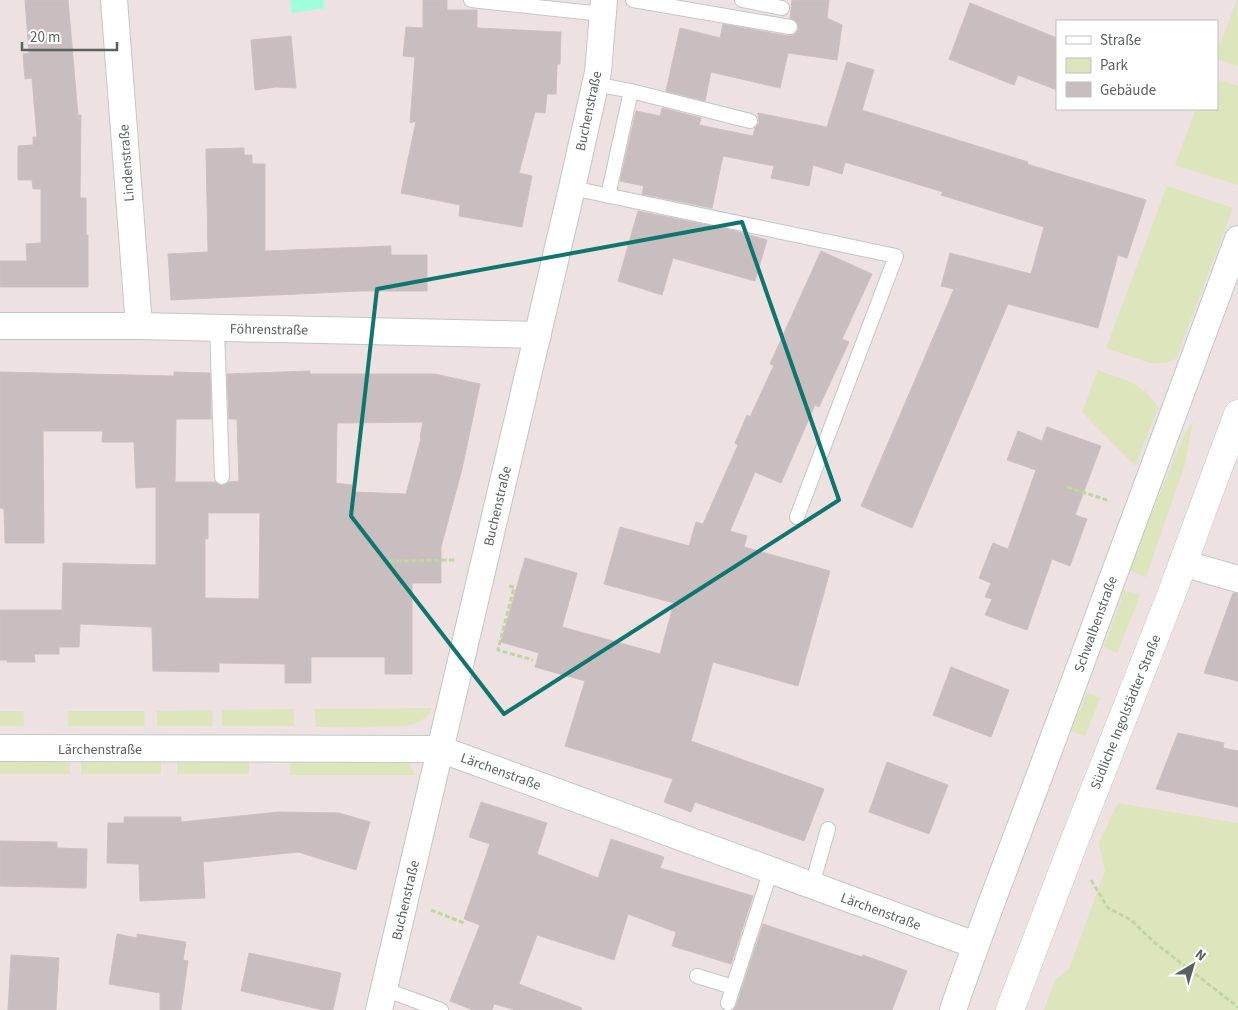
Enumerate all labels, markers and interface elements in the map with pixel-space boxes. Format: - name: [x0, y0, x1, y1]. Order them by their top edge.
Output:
- scale bar: [22, 20, 118, 52]
- legend: [1056, 20, 1218, 110]
- text: 20 m: [30, 27, 60, 48]
- text: Straße: [1100, 30, 1141, 51]
- text: Park: [1100, 55, 1129, 76]
- street label: Buchenstraße: [571, 69, 607, 153]
- text: Gebäude: [1100, 80, 1156, 101]
- street label: Lindenstraße: [114, 124, 140, 202]
- street label: Föhrenstraße: [230, 319, 308, 341]
- street label: Buchenstraße: [479, 464, 517, 548]
- street label: Schwalbenstraße: [1069, 573, 1123, 675]
- street label: Südliche Ingolstädter Straße: [1086, 632, 1166, 793]
- street label: Lärchenstraße: [58, 740, 142, 760]
- street label: Lärchenstraße: [458, 748, 544, 796]
- street label: Buchenstraße: [387, 858, 425, 942]
- street label: Lärchenstraße: [838, 888, 924, 936]
- north arrow: [1168, 940, 1218, 990]
- text: N: [1191, 945, 1210, 966]

